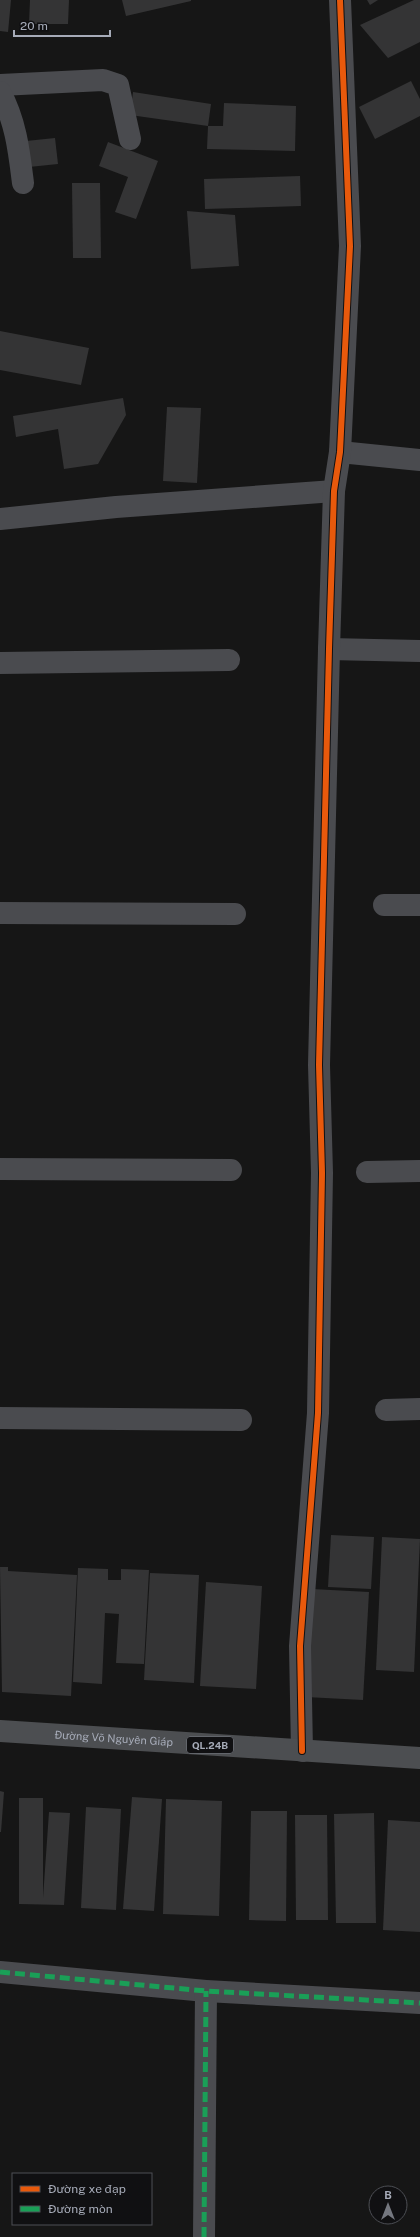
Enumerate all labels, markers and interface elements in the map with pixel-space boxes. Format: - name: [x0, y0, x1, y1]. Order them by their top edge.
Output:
- scale bar: [14, 12, 110, 38]
- text: 20 m: [20, 19, 48, 33]
- street label: Đường Võ Nguyên Giáp: [54, 1729, 174, 1748]
- road number: QL.24B: [187, 1737, 233, 1753]
- legend: [12, 2173, 152, 2225]
- text: Đường xe đạp: [48, 2182, 126, 2196]
- north arrow: [368, 2185, 408, 2225]
- text: B: [384, 2189, 392, 2201]
- text: Đường mòn: [48, 2202, 113, 2216]

